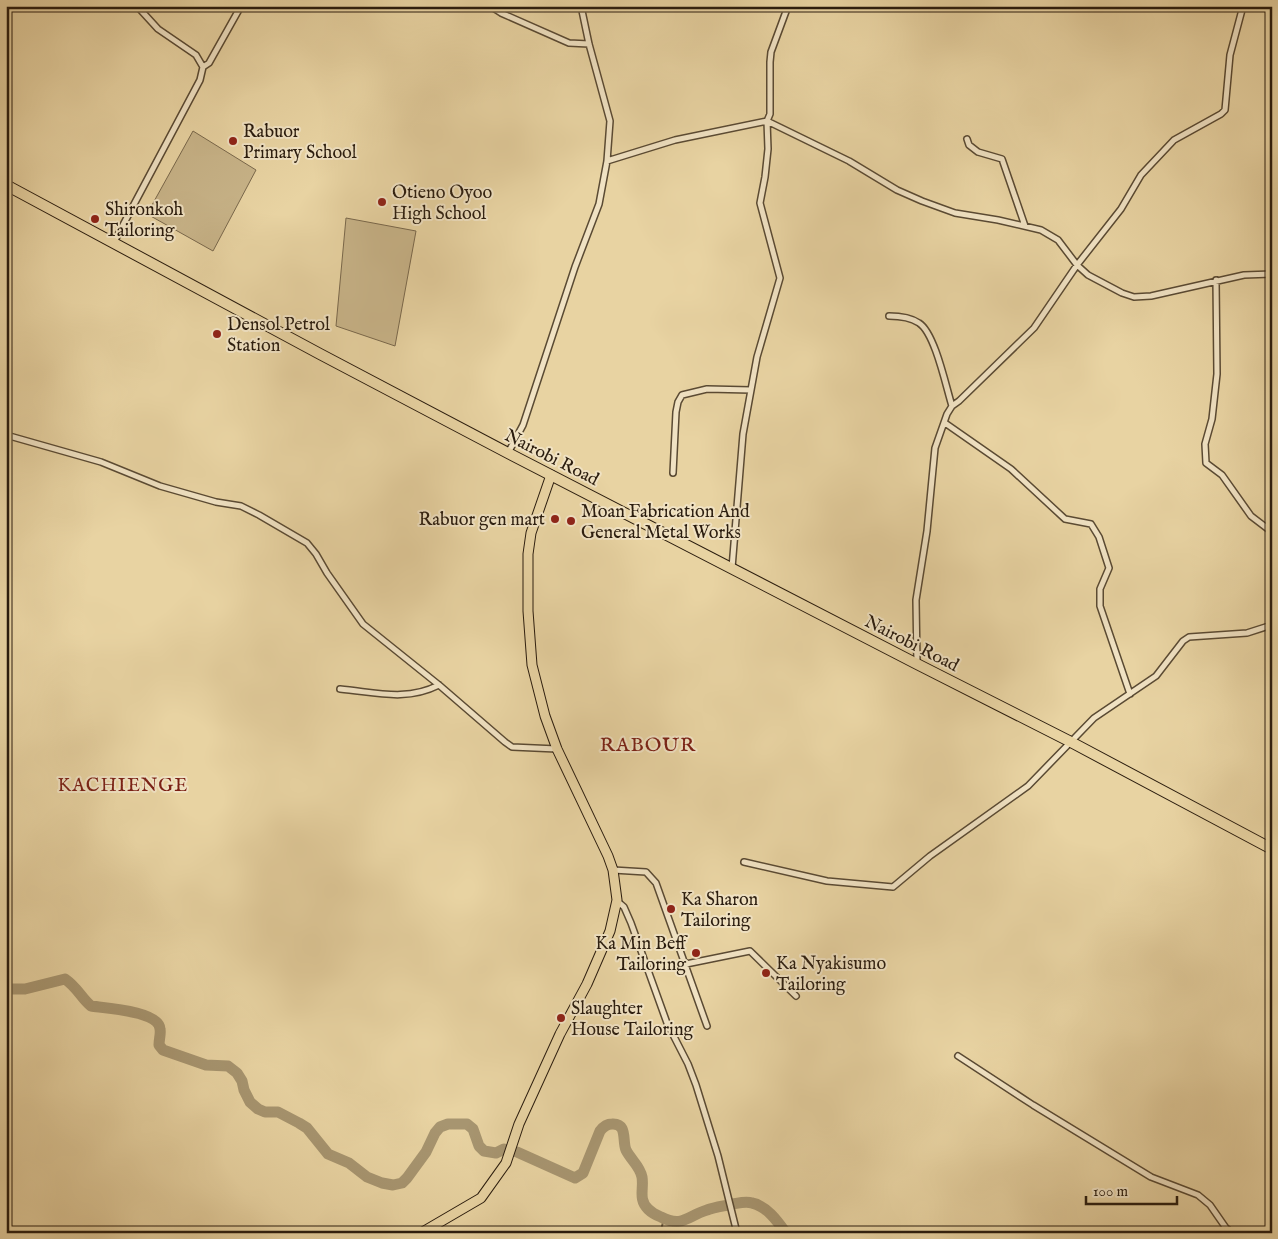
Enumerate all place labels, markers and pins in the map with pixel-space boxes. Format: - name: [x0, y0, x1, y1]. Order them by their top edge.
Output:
- place label: Rabuor Primary School: [243, 121, 357, 165]
- marker: Rabuor Primary School: [227, 135, 239, 147]
- place label: Otieno Oyoo High School: [392, 182, 492, 226]
- marker: Otieno Oyoo High School: [376, 196, 388, 208]
- place label: Shironkoh Tailoring: [105, 199, 184, 243]
- marker: Shironkoh Tailoring: [89, 213, 101, 225]
- place label: Densol Petrol Station: [227, 314, 330, 358]
- marker: Densol Petrol Station: [211, 328, 223, 340]
- place label: Moan Fabrication And General Metal Works: [581, 501, 750, 545]
- place label: Rabuor gen mart: [419, 509, 545, 532]
- marker: Rabuor gen mart: [549, 513, 561, 525]
- marker: Moan Fabrication And General Metal Works: [565, 515, 577, 527]
- place label: Ka Sharon Tailoring: [681, 889, 759, 933]
- marker: Ka Sharon Tailoring: [665, 903, 677, 915]
- place label: Ka Min Beff Tailoring: [595, 933, 688, 977]
- marker: Ka Min Beff Tailoring: [690, 947, 702, 959]
- place label: Ka Nyakisumo Tailoring: [776, 953, 886, 997]
- marker: Ka Nyakisumo Tailoring: [760, 967, 772, 979]
- place label: Slaughter House Tailoring: [571, 998, 693, 1042]
- marker: Slaughter House Tailoring: [555, 1012, 567, 1024]

